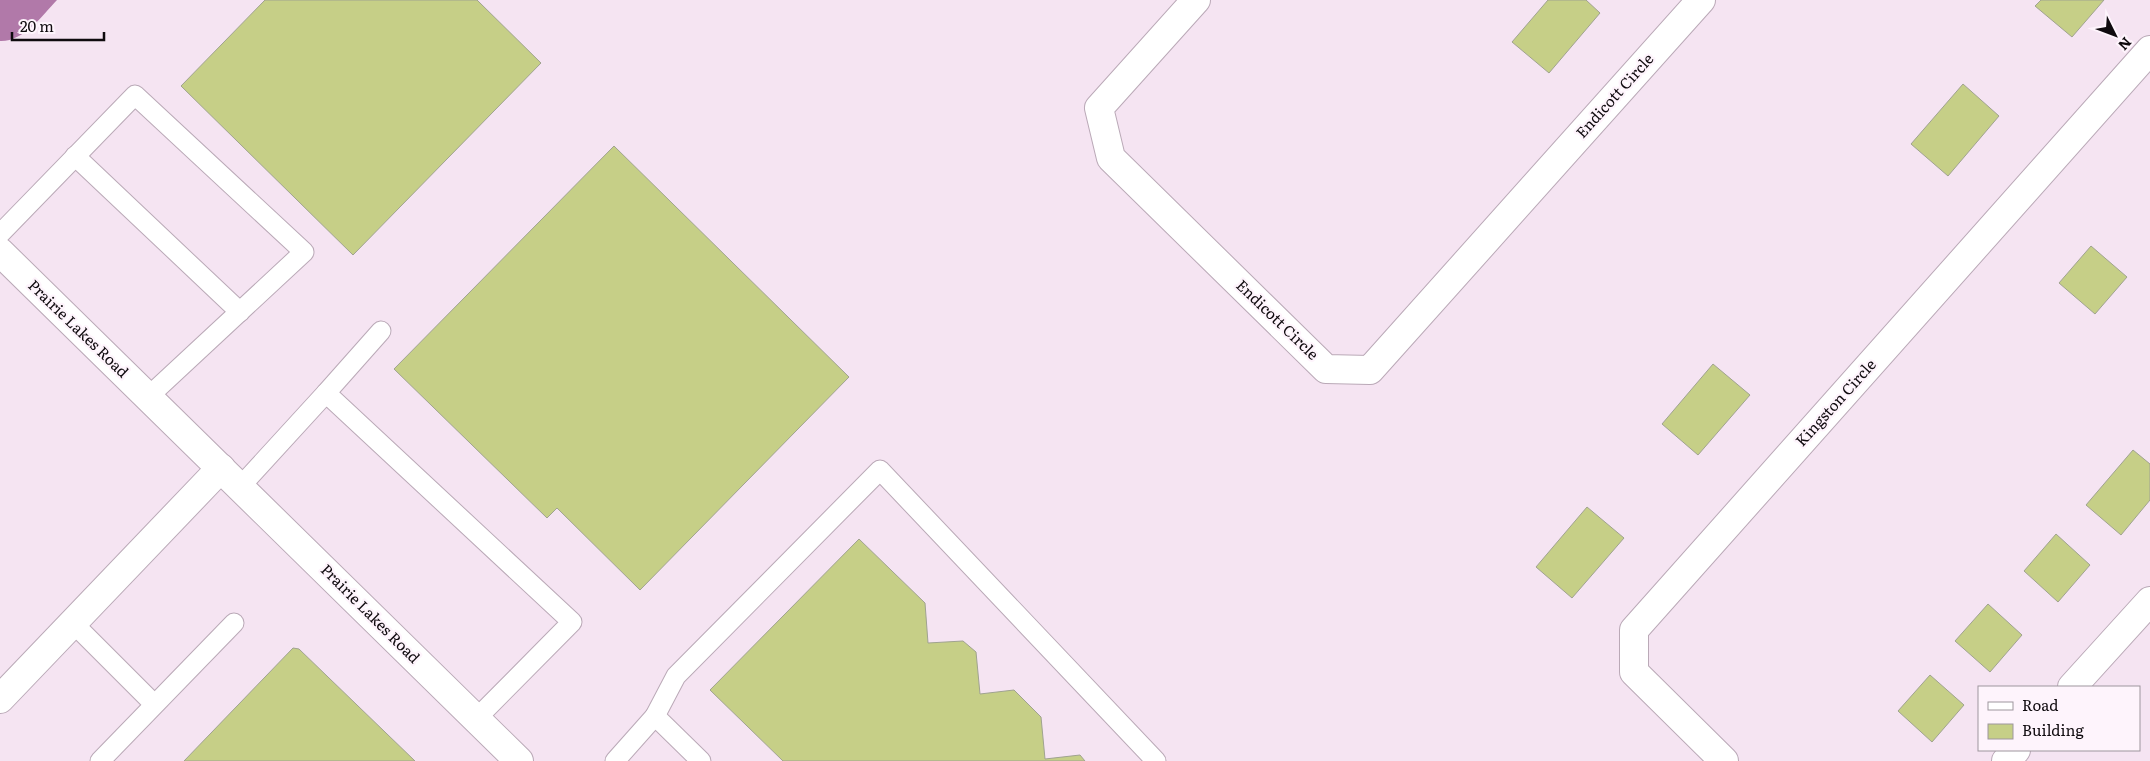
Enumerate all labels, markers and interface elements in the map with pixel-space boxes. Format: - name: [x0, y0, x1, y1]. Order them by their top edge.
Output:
- scale bar: [12, 10, 105, 42]
- north arrow: [2090, 10, 2140, 60]
- text: 20 m: [20, 14, 54, 37]
- text: N: [2114, 33, 2137, 56]
- street label: Endicott Circle: [1569, 47, 1658, 143]
- street label: Endicott Circle: [1232, 273, 1325, 365]
- street label: Prairie Lakes Road: [23, 274, 135, 382]
- street label: Kingston Circle: [1789, 353, 1881, 451]
- street label: Prairie Lakes Road: [316, 558, 426, 668]
- legend: [1978, 686, 2140, 751]
- text: Road: [2022, 693, 2058, 716]
- text: Building: [2022, 718, 2084, 741]

